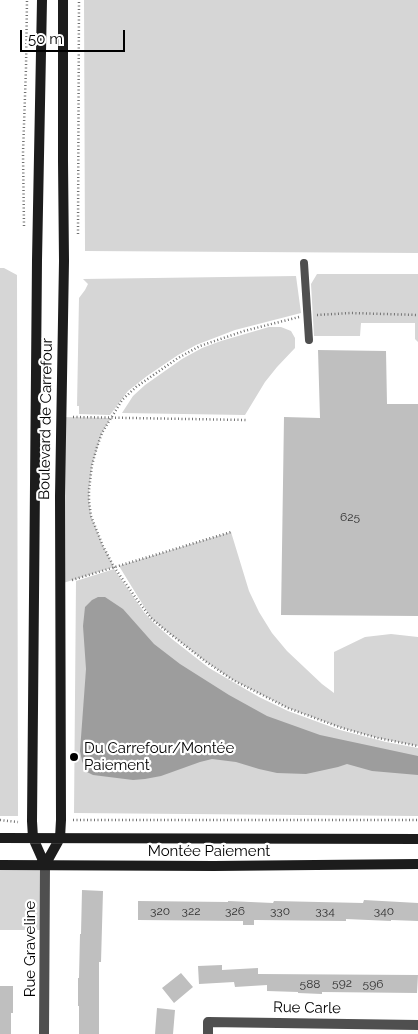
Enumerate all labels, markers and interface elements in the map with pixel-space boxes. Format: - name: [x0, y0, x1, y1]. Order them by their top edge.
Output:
- scale bar: [22, 20, 128, 52]
- text: 50 m: [28, 30, 63, 48]
- street label: Boulevard de Carrefour: [36, 338, 56, 500]
- house number: 625: [340, 510, 360, 524]
- place label: Du Carrefour/Montée Paiement: [84, 739, 234, 774]
- marker: Du Carrefour/Montée Paiement: [68, 751, 80, 763]
- street label: Montée Paiement: [148, 842, 270, 860]
- street label: Rue Graveline: [21, 901, 39, 997]
- house number: 320: [150, 904, 170, 918]
- house number: 322: [182, 904, 200, 918]
- house number: 326: [225, 904, 245, 918]
- house number: 330: [270, 904, 290, 918]
- house number: 334: [315, 904, 335, 918]
- house number: 340: [374, 904, 394, 918]
- house number: 592: [332, 976, 352, 990]
- house number: 588: [300, 977, 320, 991]
- house number: 596: [363, 977, 383, 991]
- street label: Rue Carle: [273, 998, 341, 1018]

